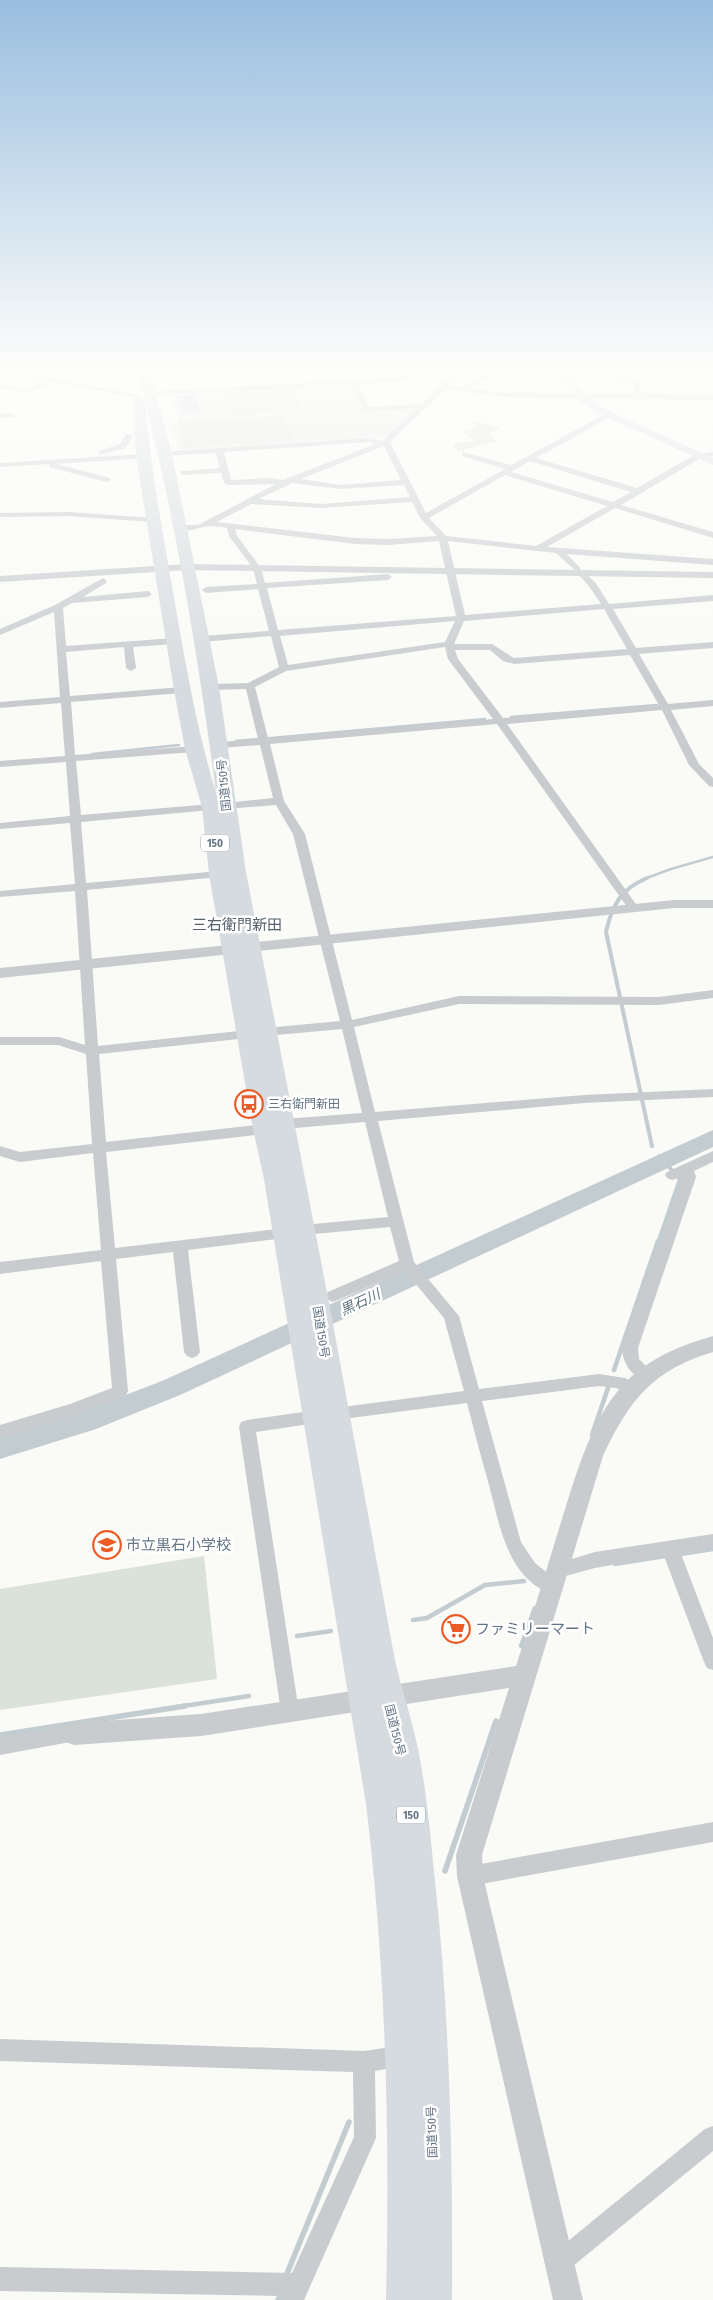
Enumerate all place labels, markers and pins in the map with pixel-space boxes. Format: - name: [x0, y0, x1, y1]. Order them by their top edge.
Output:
- bus stop icon: 三右衛門新田: [234, 1089, 264, 1119]
- place label: 三右衛門新田: [268, 1097, 340, 1111]
- school or university icon: 市立黒石小学校: [92, 1530, 122, 1560]
- place label: 市立黒石小学校: [126, 1536, 231, 1554]
- supermarket icon: ファミリーマート: [441, 1614, 471, 1644]
- place label: ファミリーマート: [475, 1620, 595, 1638]

